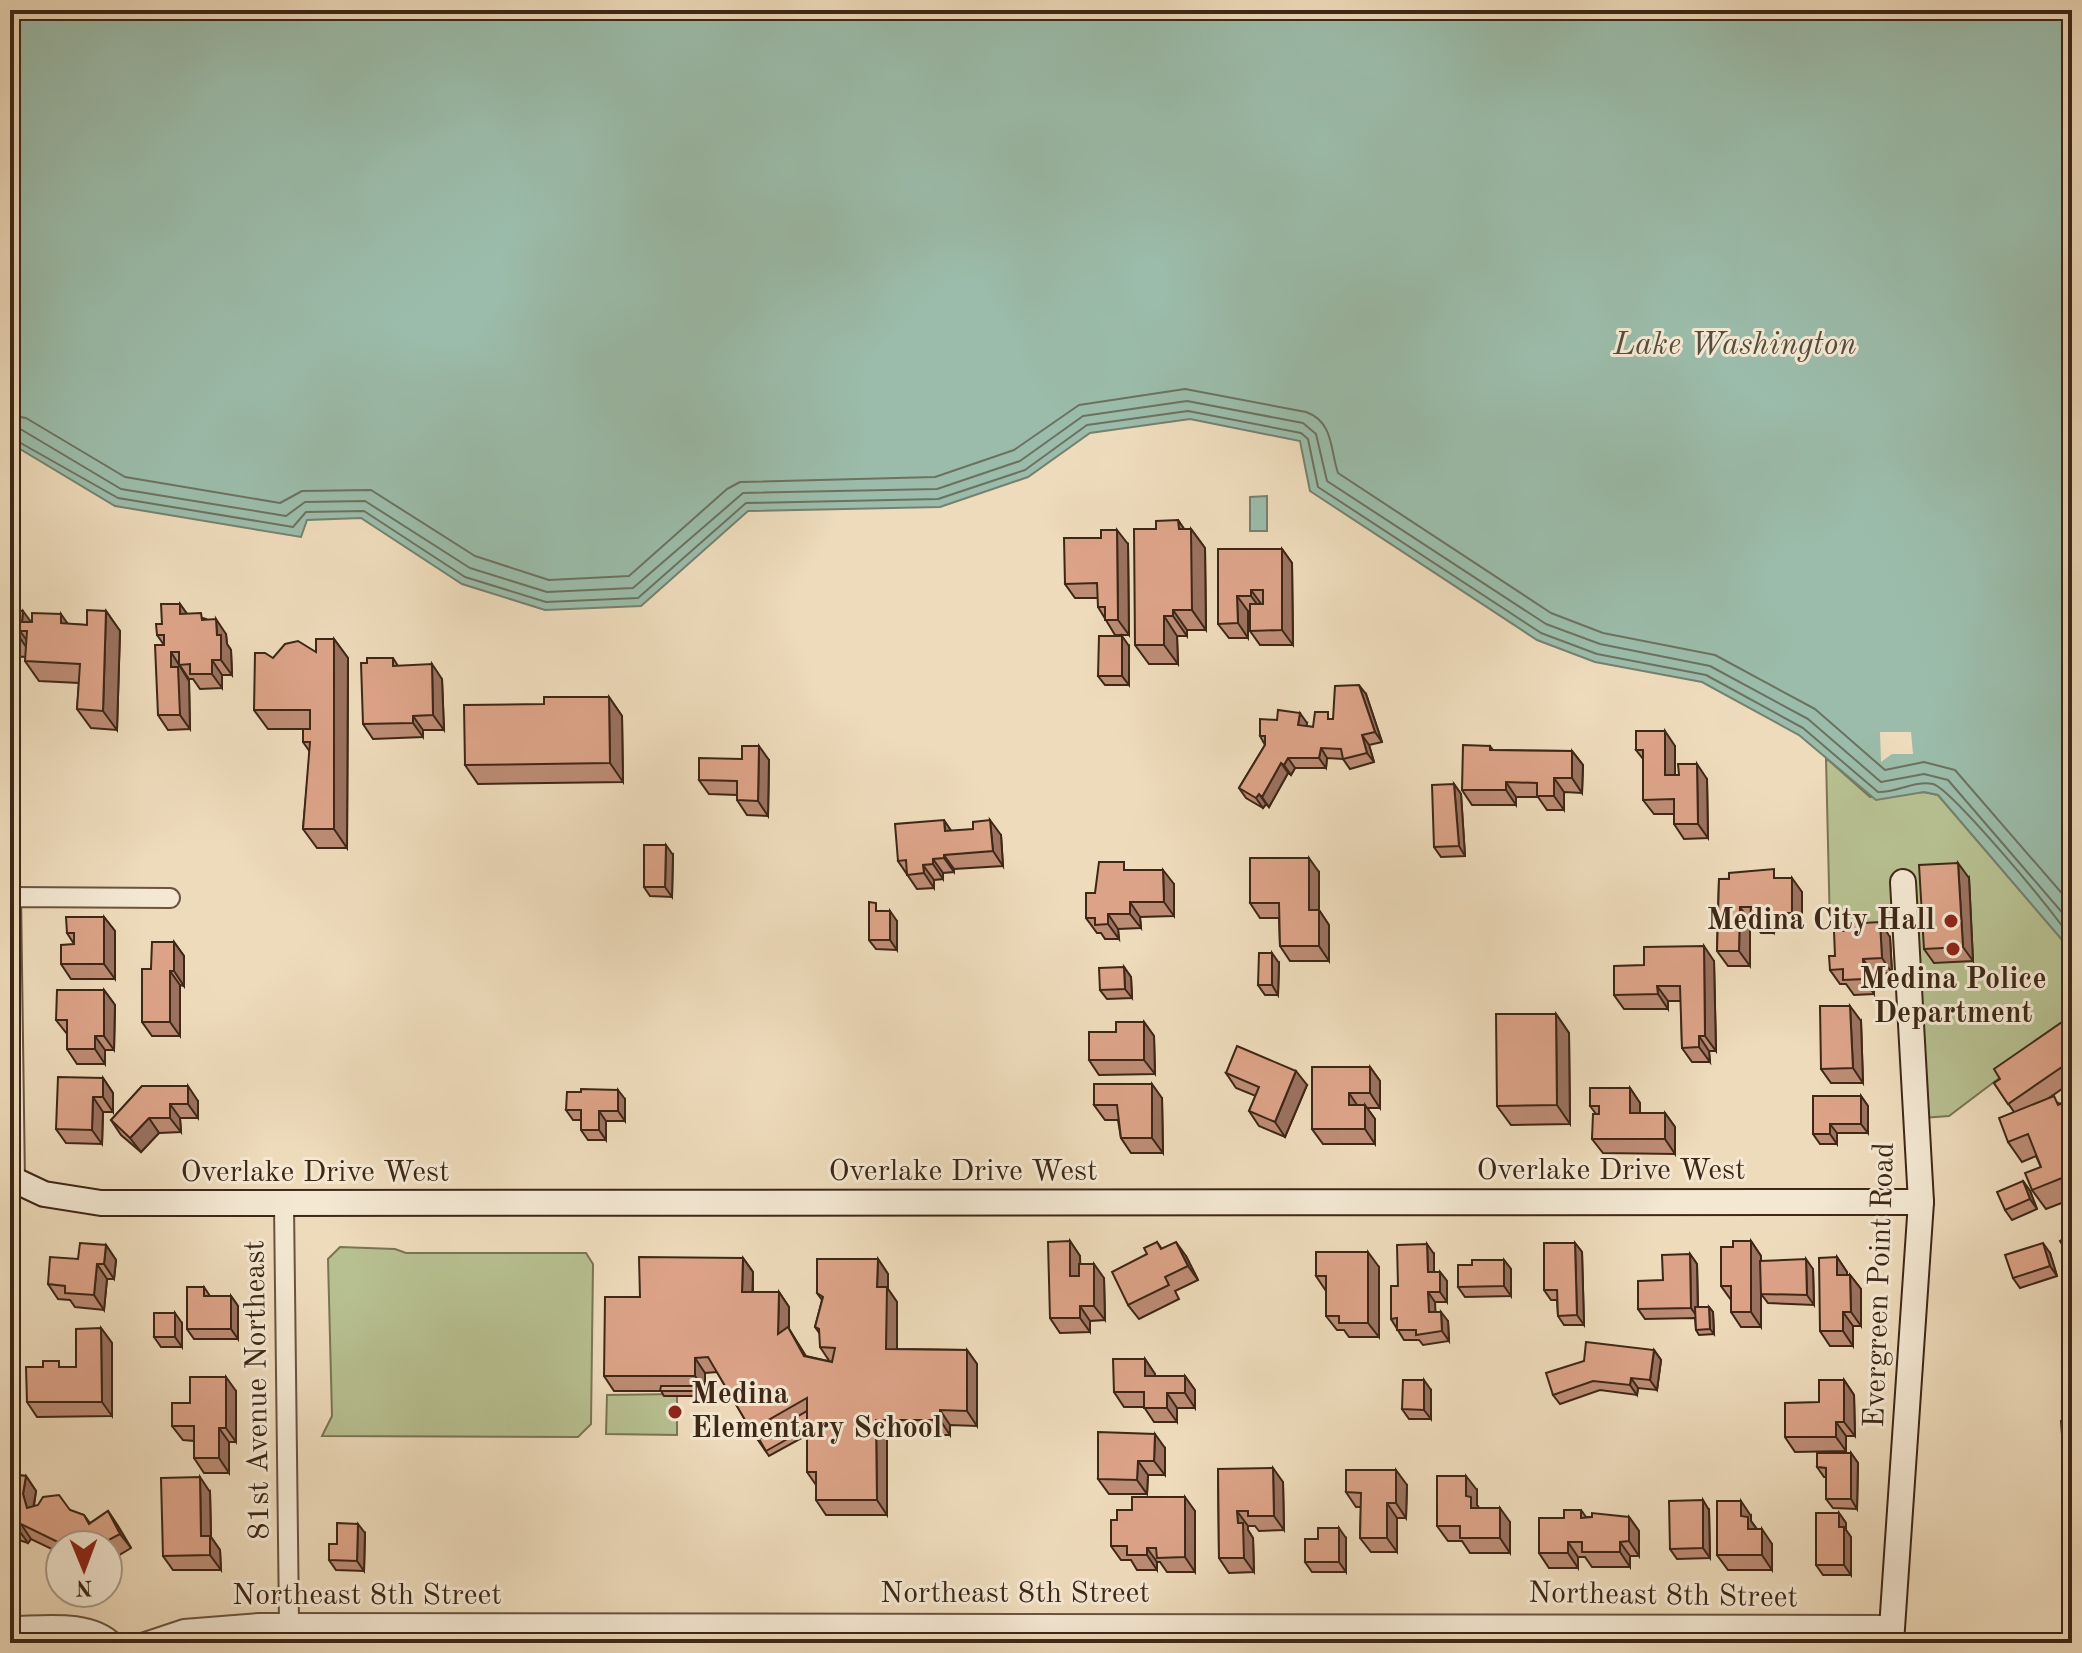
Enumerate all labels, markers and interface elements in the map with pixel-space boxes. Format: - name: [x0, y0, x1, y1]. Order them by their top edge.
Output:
- water label: Lake Washington: [1612, 330, 1857, 362]
- place label: Medina City Hall: [1707, 906, 1935, 936]
- marker: Medina City Hall: [1942, 912, 1960, 930]
- marker: Medina Police Department: [1944, 940, 1962, 958]
- place label: Medina Police Department: [1859, 965, 2047, 1029]
- street label: Evergreen Point Road: [1860, 1142, 1900, 1428]
- street label: Overlake Drive West: [1476, 1156, 1746, 1186]
- street label: Overlake Drive West: [828, 1157, 1098, 1187]
- street label: Overlake Drive West: [180, 1158, 450, 1188]
- street label: 81st Avenue Northeast: [240, 1240, 276, 1540]
- place label: Medina Elementary School: [691, 1380, 942, 1444]
- marker: Medina Elementary School: [666, 1403, 684, 1421]
- north arrow: [44, 1529, 124, 1609]
- text: N: [76, 1576, 93, 1598]
- street label: Northeast 8th Street: [880, 1579, 1150, 1609]
- street label: Northeast 8th Street: [1528, 1579, 1798, 1613]
- street label: Northeast 8th Street: [232, 1581, 502, 1611]

